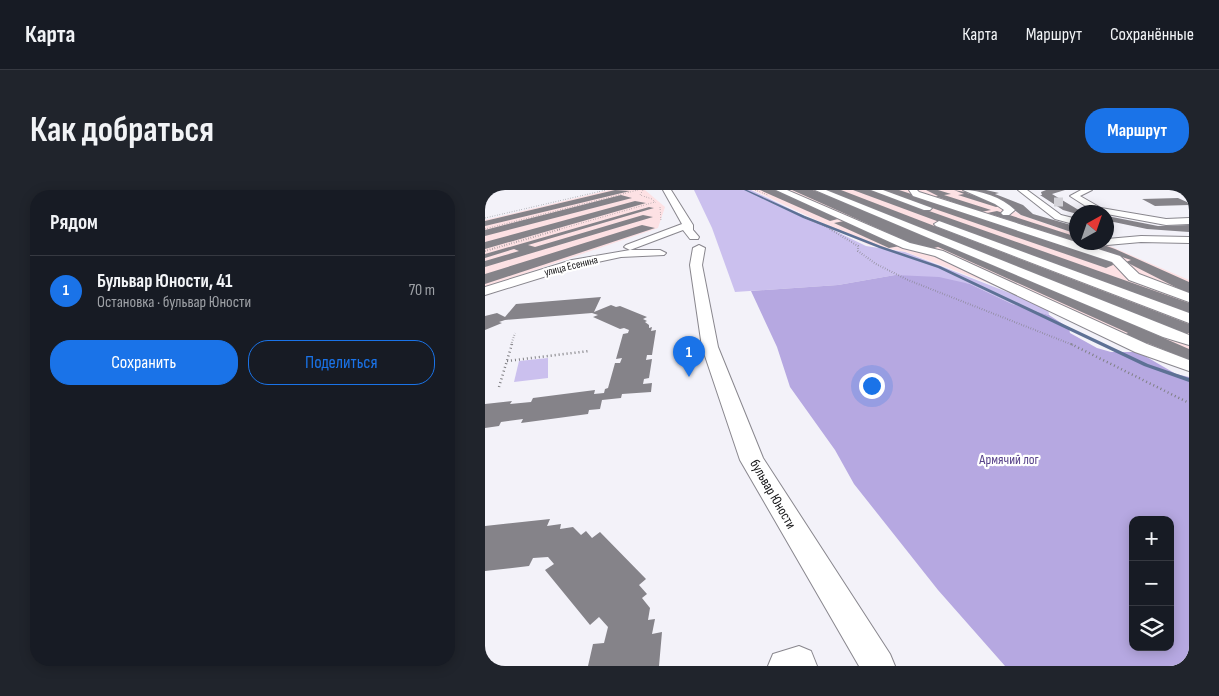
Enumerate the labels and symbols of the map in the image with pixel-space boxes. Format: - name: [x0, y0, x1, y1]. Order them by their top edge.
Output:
- north arrow: [1069, 205, 1114, 250]
- street label: улица Есенина: [543, 253, 599, 279]
- pin: 1: [673, 336, 705, 377]
- your location: [859, 373, 885, 399]
- park label: Армячий лог: [978, 451, 1039, 468]
- street label: бульвар Юности: [746, 456, 800, 532]

